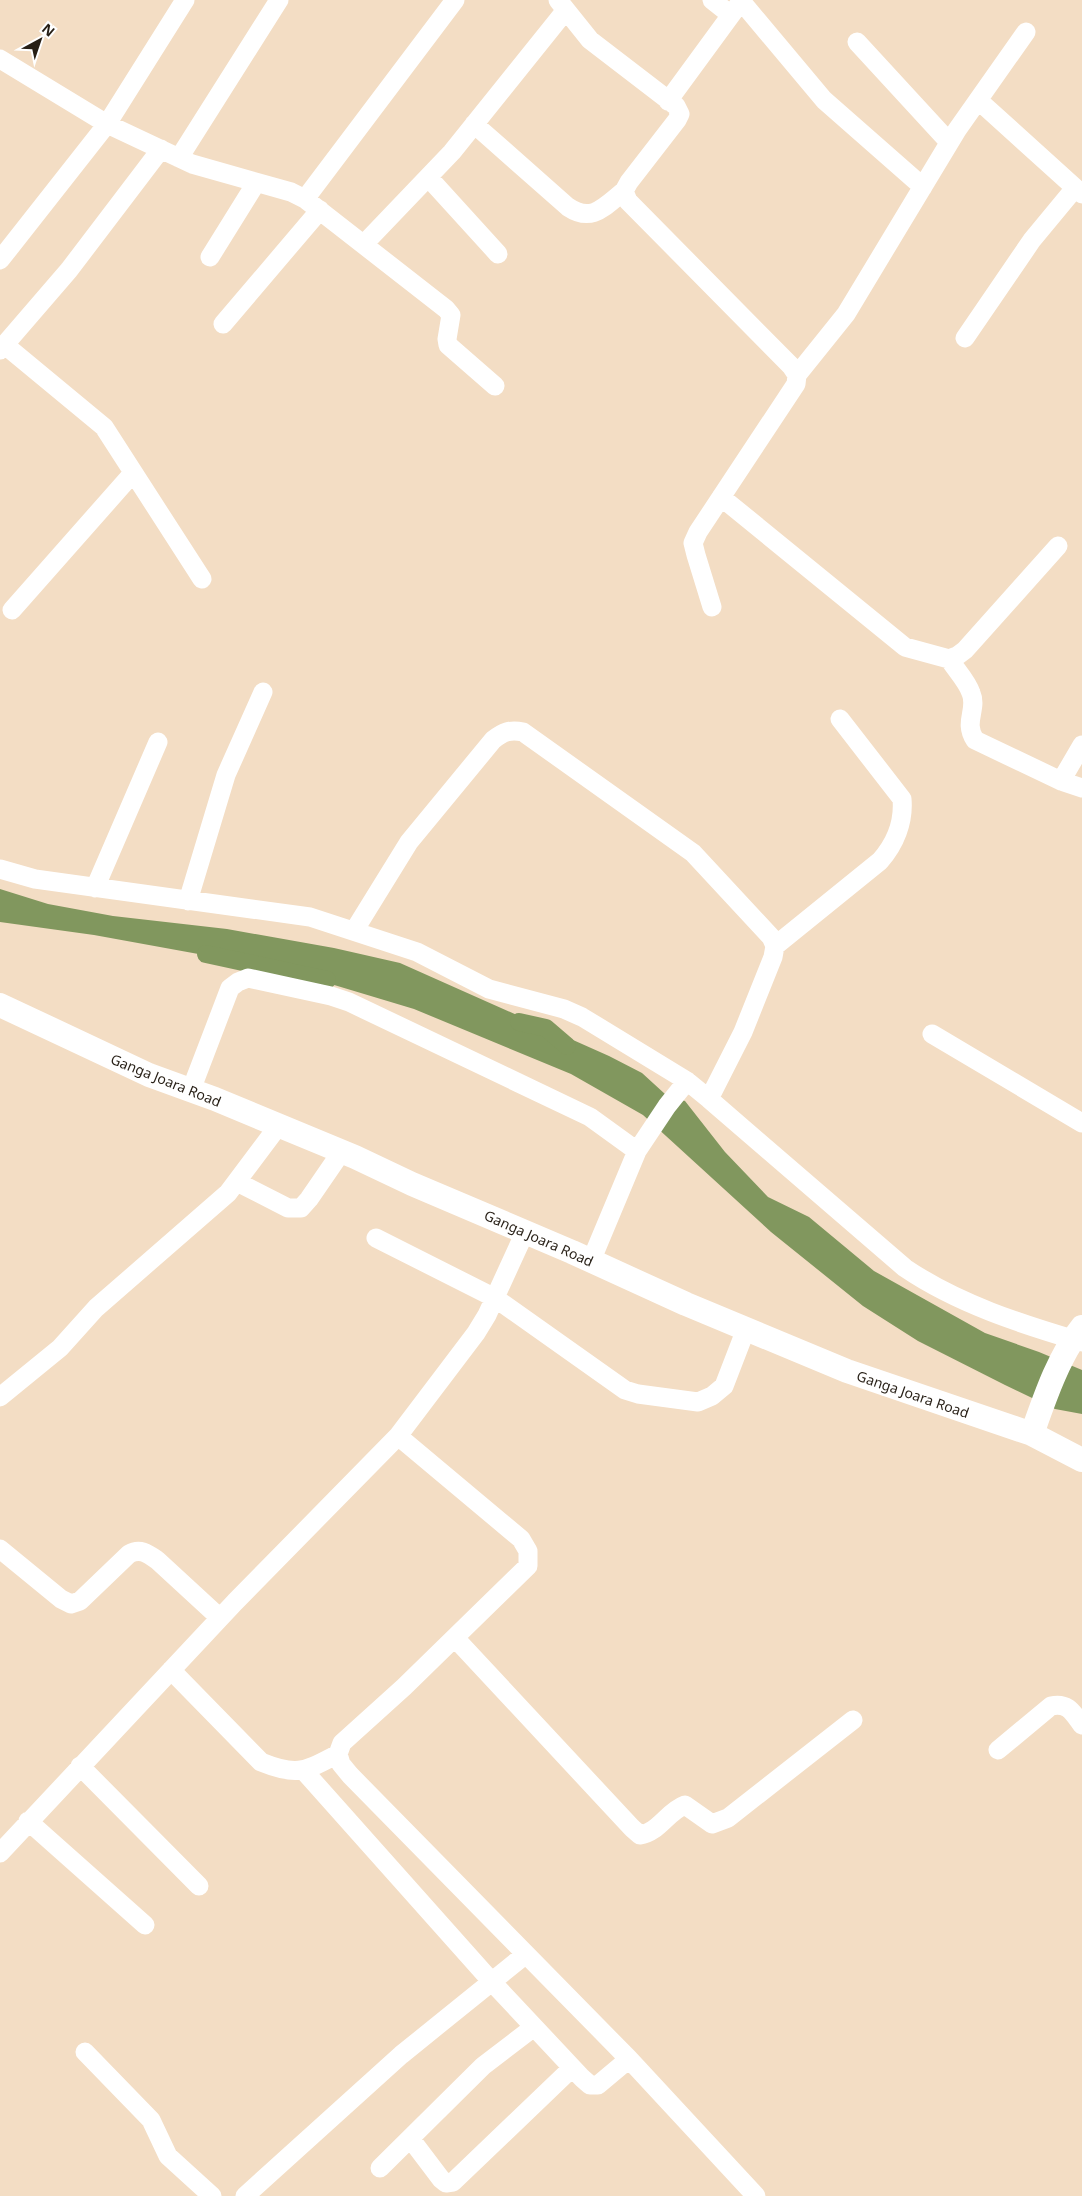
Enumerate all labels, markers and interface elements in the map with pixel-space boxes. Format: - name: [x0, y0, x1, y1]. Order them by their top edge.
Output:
- north arrow: [15, 15, 65, 65]
- text: N: [38, 19, 59, 41]
- street label: Ganga Joara Road: [108, 1049, 224, 1111]
- street label: Ganga Joara Road: [481, 1205, 597, 1271]
- street label: Ganga Joara Road: [854, 1366, 972, 1422]

